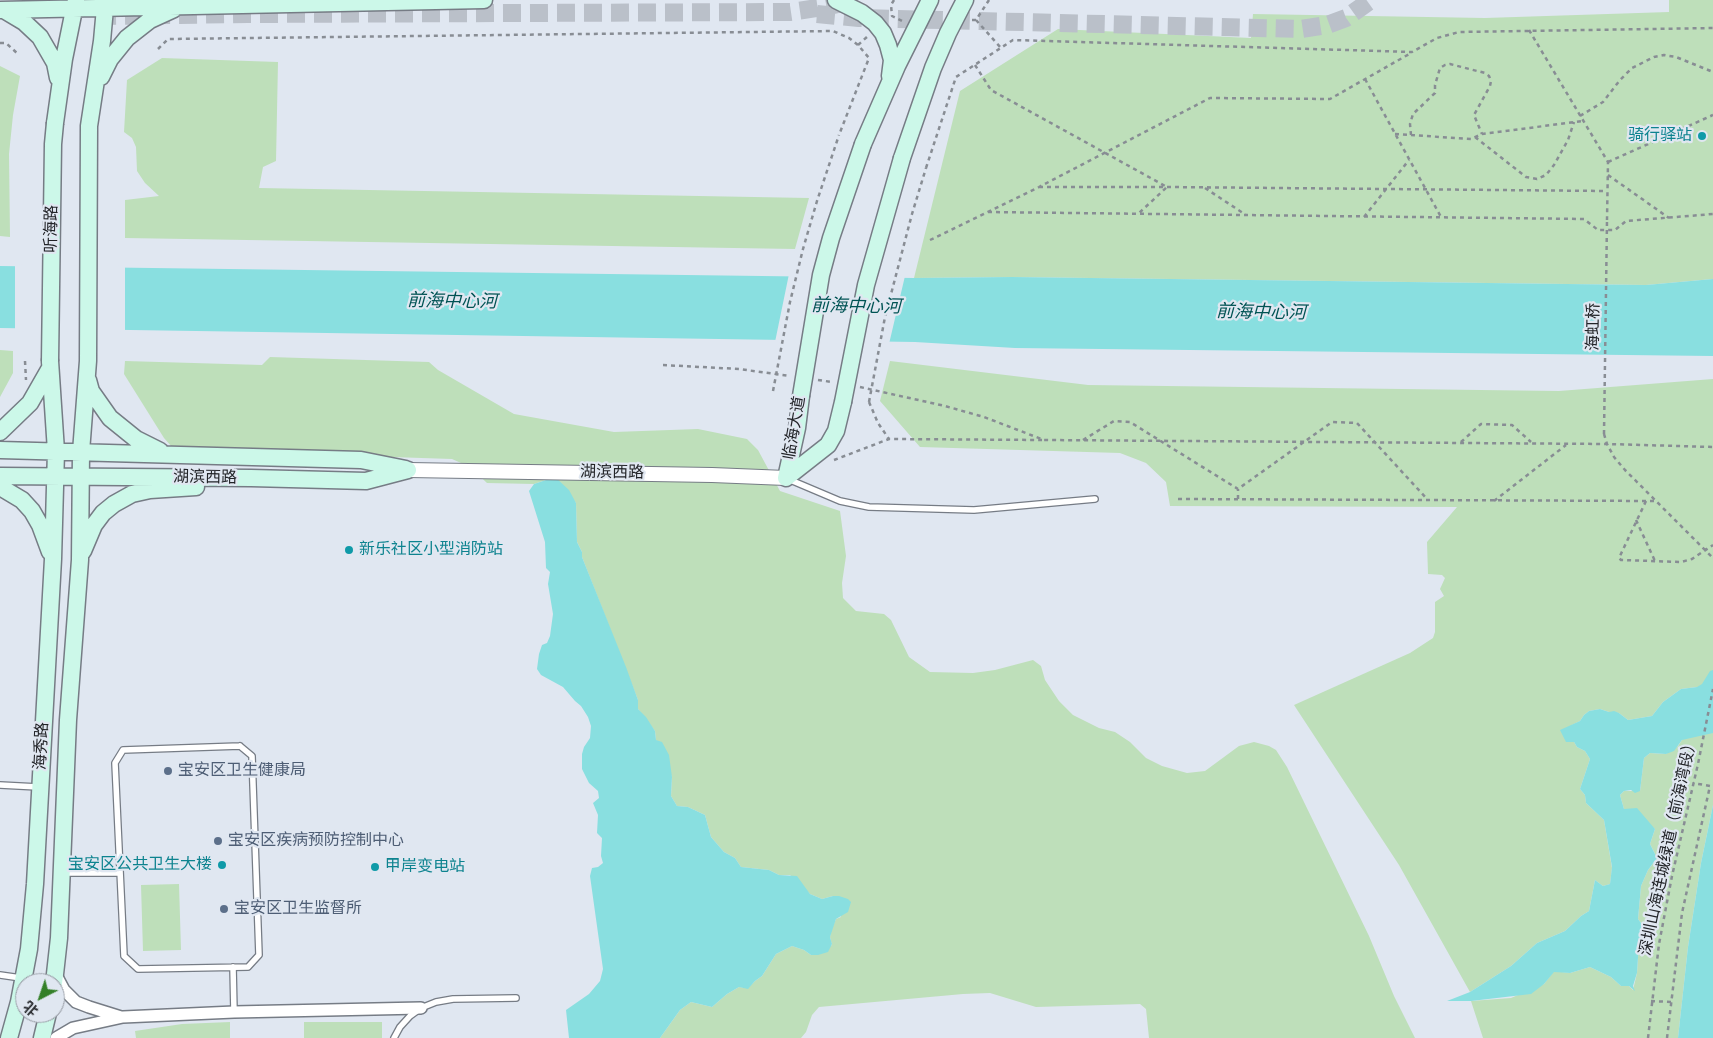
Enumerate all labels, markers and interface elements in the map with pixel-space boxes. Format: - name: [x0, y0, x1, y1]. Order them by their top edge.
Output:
- place label: 骑行驿站: [1628, 126, 1692, 146]
- marker: 骑行驿站: [1696, 130, 1708, 142]
- street label: 听海路: [42, 205, 62, 253]
- water label: 前海中心河: [407, 290, 497, 314]
- water label: 前海中心河: [811, 295, 901, 319]
- water label: 前海中心河: [1216, 301, 1306, 325]
- street label: 海虹桥: [1584, 303, 1604, 351]
- street label: 临海大道: [780, 395, 810, 461]
- street label: 湖滨西路: [580, 463, 644, 483]
- street label: 湖滨西路: [173, 468, 237, 488]
- place label: 新乐社区小型消防站: [359, 540, 503, 560]
- marker: 新乐社区小型消防站: [343, 544, 355, 556]
- street label: 海秀路: [31, 722, 53, 770]
- street label: 深圳山海连城绿道（前海湾段）: [1636, 734, 1702, 958]
- place label: 宝安区卫生健康局: [178, 761, 306, 781]
- marker: 宝安区卫生健康局: [162, 765, 174, 777]
- place label: 宝安区疾病预防控制中心: [228, 831, 404, 851]
- marker: 宝安区疾病预防控制中心: [212, 835, 224, 847]
- place label: 宝安区公共卫生大楼: [68, 855, 212, 875]
- place label: 甲岸变电站: [385, 857, 465, 877]
- marker: 宝安区公共卫生大楼: [216, 859, 228, 871]
- marker: 甲岸变电站: [369, 861, 381, 873]
- place label: 宝安区卫生监督所: [234, 899, 362, 919]
- marker: 宝安区卫生监督所: [218, 903, 230, 915]
- north arrow: [15, 973, 65, 1023]
- text: 北: [19, 996, 43, 1021]

